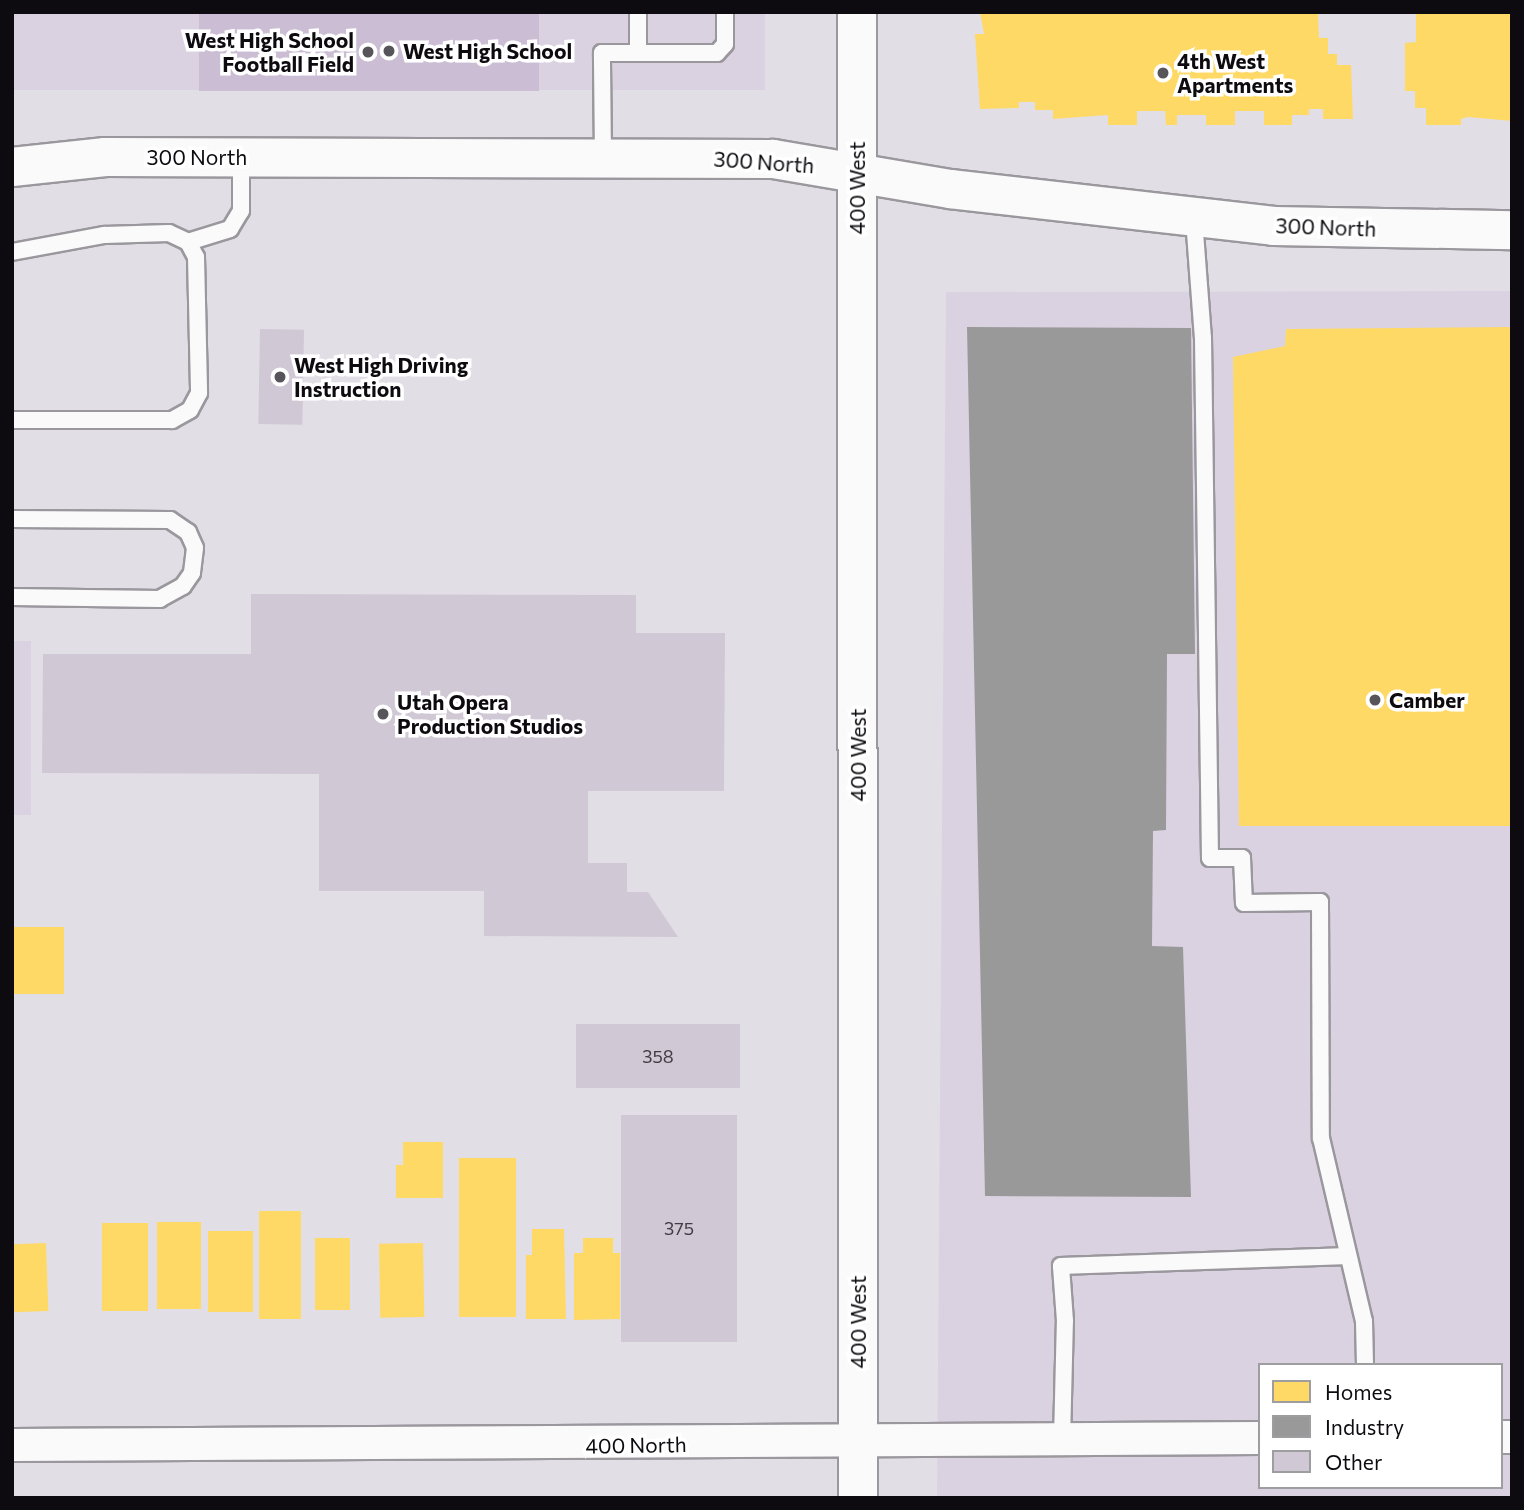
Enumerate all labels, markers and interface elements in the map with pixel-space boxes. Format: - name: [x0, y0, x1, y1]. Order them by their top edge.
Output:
- place label: West High School Football Field: [185, 27, 354, 77]
- place label: West High School: [403, 38, 572, 64]
- marker: West High School: [381, 43, 397, 59]
- marker: West High School Football Field: [360, 44, 376, 60]
- place label: 4th West Apartments: [1177, 48, 1293, 98]
- marker: 4th West Apartments: [1155, 65, 1171, 81]
- street label: 400 West: [844, 141, 870, 235]
- street label: 300 North: [147, 144, 247, 170]
- street label: 300 North: [713, 146, 815, 178]
- street label: 300 North: [1275, 213, 1377, 241]
- place label: West High Driving Instruction: [294, 352, 468, 402]
- marker: West High Driving Instruction: [272, 369, 288, 385]
- place label: Camber: [1389, 687, 1465, 713]
- place label: Utah Opera Production Studios: [397, 689, 583, 739]
- marker: Camber: [1367, 692, 1383, 708]
- marker: Utah Opera Production Studios: [375, 706, 391, 722]
- street label: 400 West: [845, 708, 871, 802]
- house number: 358: [642, 1045, 674, 1067]
- house number: 375: [664, 1217, 694, 1239]
- street label: 400 West: [845, 1275, 871, 1369]
- legend: [1258, 1363, 1503, 1489]
- text: Homes: [1325, 1379, 1392, 1404]
- text: Industry: [1325, 1414, 1404, 1439]
- street label: 400 North: [585, 1432, 687, 1458]
- text: Other: [1325, 1449, 1382, 1474]

